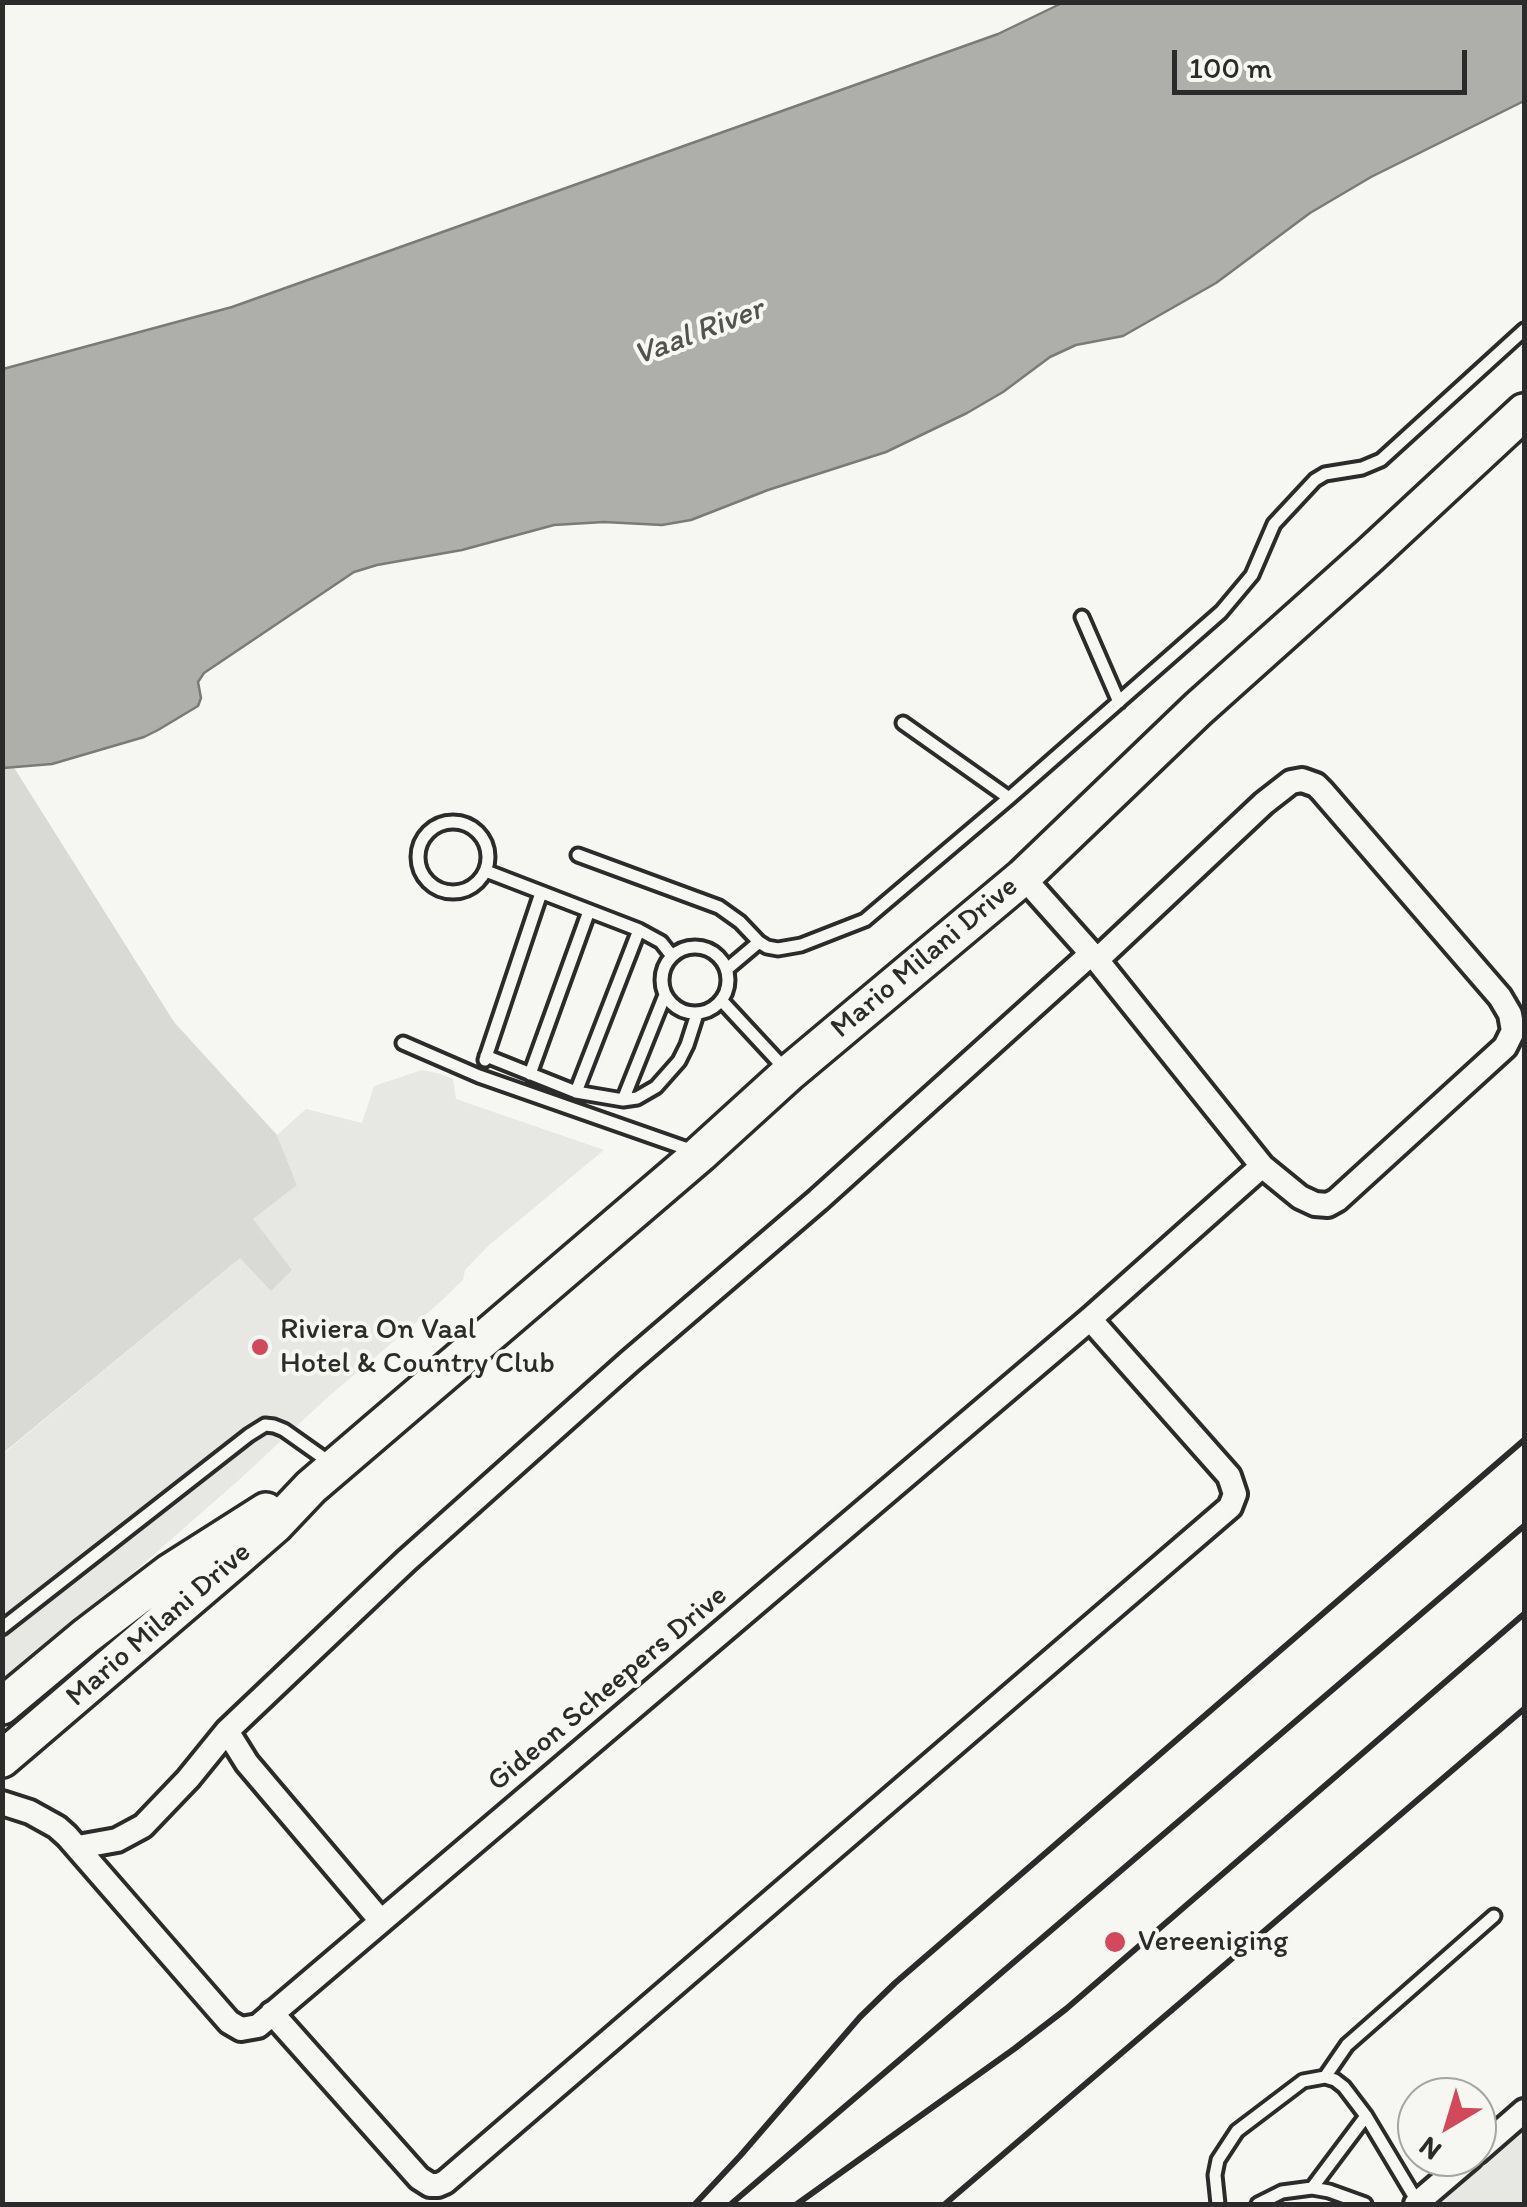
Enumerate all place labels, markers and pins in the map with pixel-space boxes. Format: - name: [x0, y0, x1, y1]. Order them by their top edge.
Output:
- place label: Riviera On Vaal Hotel & Country Club: [280, 1312, 555, 1382]
- marker: Riviera On Vaal Hotel & Country Club: [249, 1336, 271, 1358]
- place label: Vereeniging: [1138, 1924, 1288, 1960]
- marker: Vereeniging: [1102, 1929, 1128, 1955]

